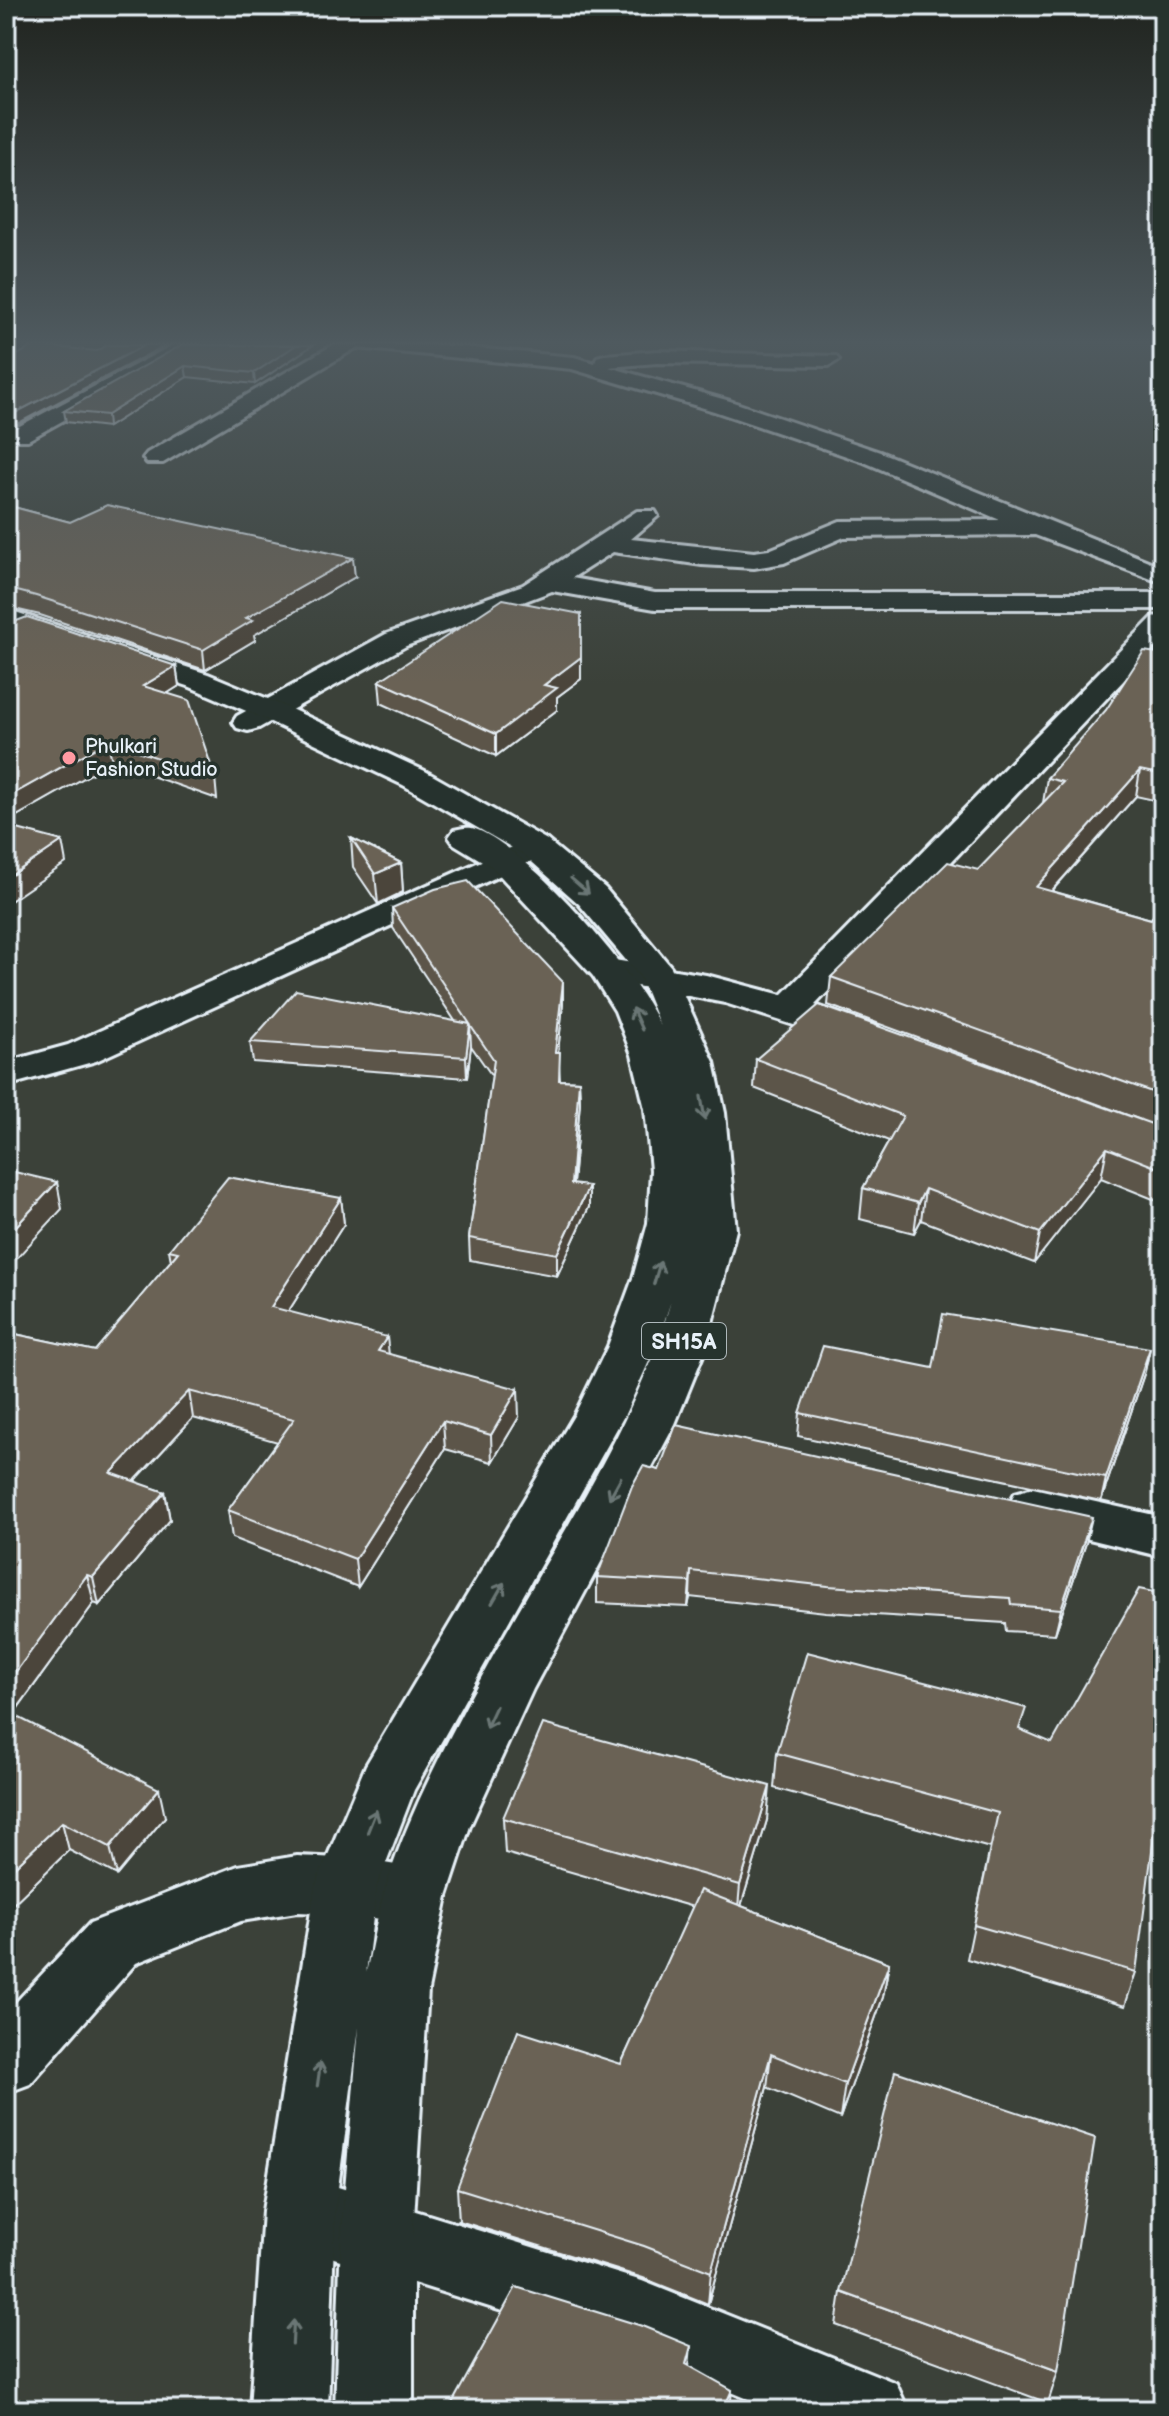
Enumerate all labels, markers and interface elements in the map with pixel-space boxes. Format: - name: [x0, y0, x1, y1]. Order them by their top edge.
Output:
- place label: Phulkari Fashion Studio: [85, 735, 218, 782]
- marker: Phulkari Fashion Studio: [60, 749, 78, 767]
- one-way arrow: [569, 877, 589, 895]
- one-way arrow: [629, 1008, 644, 1032]
- one-way arrow: [696, 1095, 711, 1121]
- one-way arrow: [650, 1260, 665, 1286]
- road number: SH15A: [642, 1323, 726, 1359]
- one-way arrow: [607, 1476, 623, 1499]
- one-way arrow: [490, 1582, 506, 1605]
- one-way arrow: [483, 1704, 498, 1728]
- one-way arrow: [366, 1809, 380, 1834]
- one-way arrow: [312, 2062, 327, 2087]
- one-way arrow: [286, 2319, 301, 2346]

